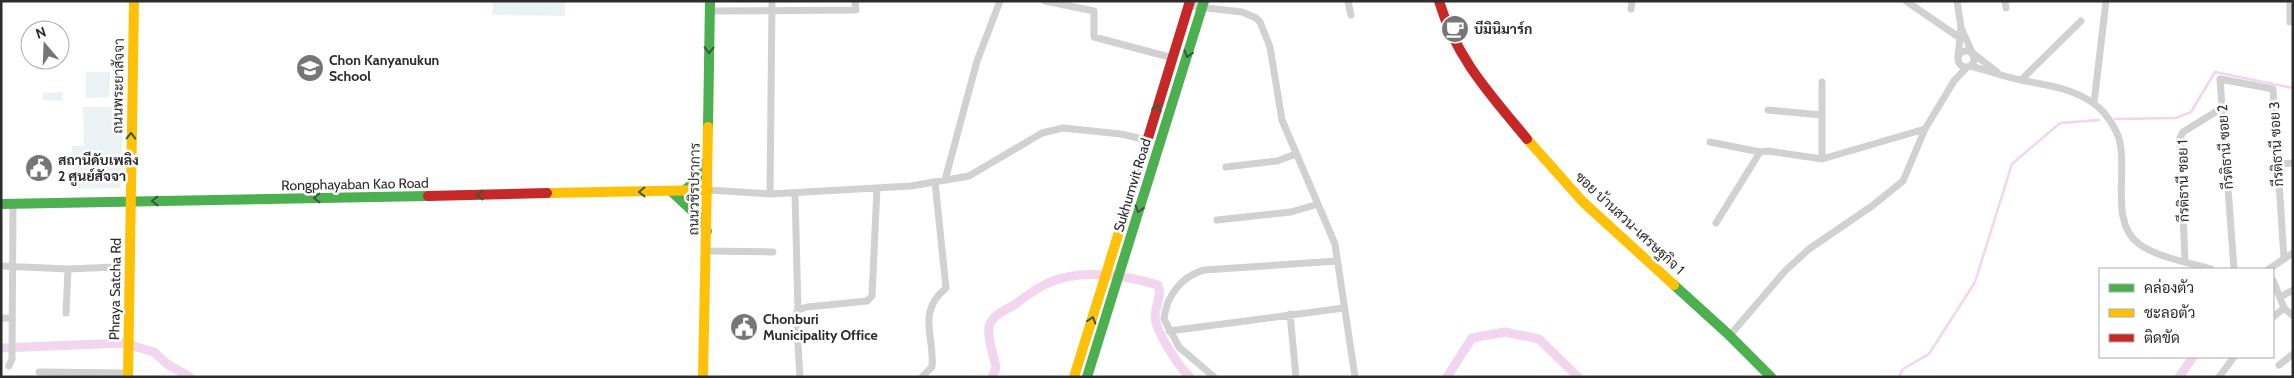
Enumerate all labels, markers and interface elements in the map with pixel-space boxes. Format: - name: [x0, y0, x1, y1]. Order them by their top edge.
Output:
- cafe icon: บีมินิมาร์ก: [1440, 14, 1470, 44]
- north arrow: [20, 20, 70, 70]
- place label: บีมินิมาร์ก: [1474, 20, 1532, 38]
- text: N: [33, 23, 48, 43]
- street label: ถนนพระยาสัจจา: [108, 38, 128, 134]
- one-way arrow: [704, 46, 714, 54]
- one-way arrow: [1183, 49, 1193, 57]
- place label: Chon Kanyanukun School: [329, 51, 439, 85]
- school or university icon: Chon Kanyanukun School: [295, 53, 325, 83]
- street label: กีรติธานี ซอย 3: [2265, 101, 2287, 187]
- one-way arrow: [1151, 104, 1161, 112]
- street label: กีรติธานี ซอย 2: [2213, 104, 2237, 190]
- one-way arrow: [126, 131, 136, 139]
- street label: Sukhumvit Road: [1109, 136, 1155, 234]
- street label: กีรติธานี ซอย 1: [2173, 140, 2193, 222]
- street label: ถนนวชิรปราการ: [684, 142, 704, 236]
- place label: สถานีดับเพลิง 2 ศูนย์สัจจา: [58, 151, 139, 187]
- public building icon: สถานีดับเพลิง 2 ศูนย์สัจจา: [24, 153, 54, 183]
- street label: ซอย บ้านสวน-เศรษฐกิจ 1: [1572, 168, 1688, 278]
- street label: Rongphayaban Kao Road: [281, 174, 429, 194]
- one-way arrow: [638, 186, 646, 197]
- one-way arrow: [475, 190, 483, 200]
- one-way arrow: [313, 193, 321, 203]
- one-way arrow: [151, 196, 158, 206]
- one-way arrow: [1135, 204, 1145, 212]
- street label: Phraya Satcha Rd: [105, 238, 125, 340]
- legend: [2099, 268, 2274, 358]
- text: คล่องตัว: [2144, 278, 2194, 297]
- text: ชะลอตัว: [2144, 304, 2195, 322]
- place label: Chonburi Municipality Office: [763, 310, 878, 344]
- public building icon: Chonburi Municipality Office: [729, 312, 759, 342]
- one-way arrow: [1086, 316, 1096, 324]
- text: ติดขัด: [2144, 329, 2180, 347]

